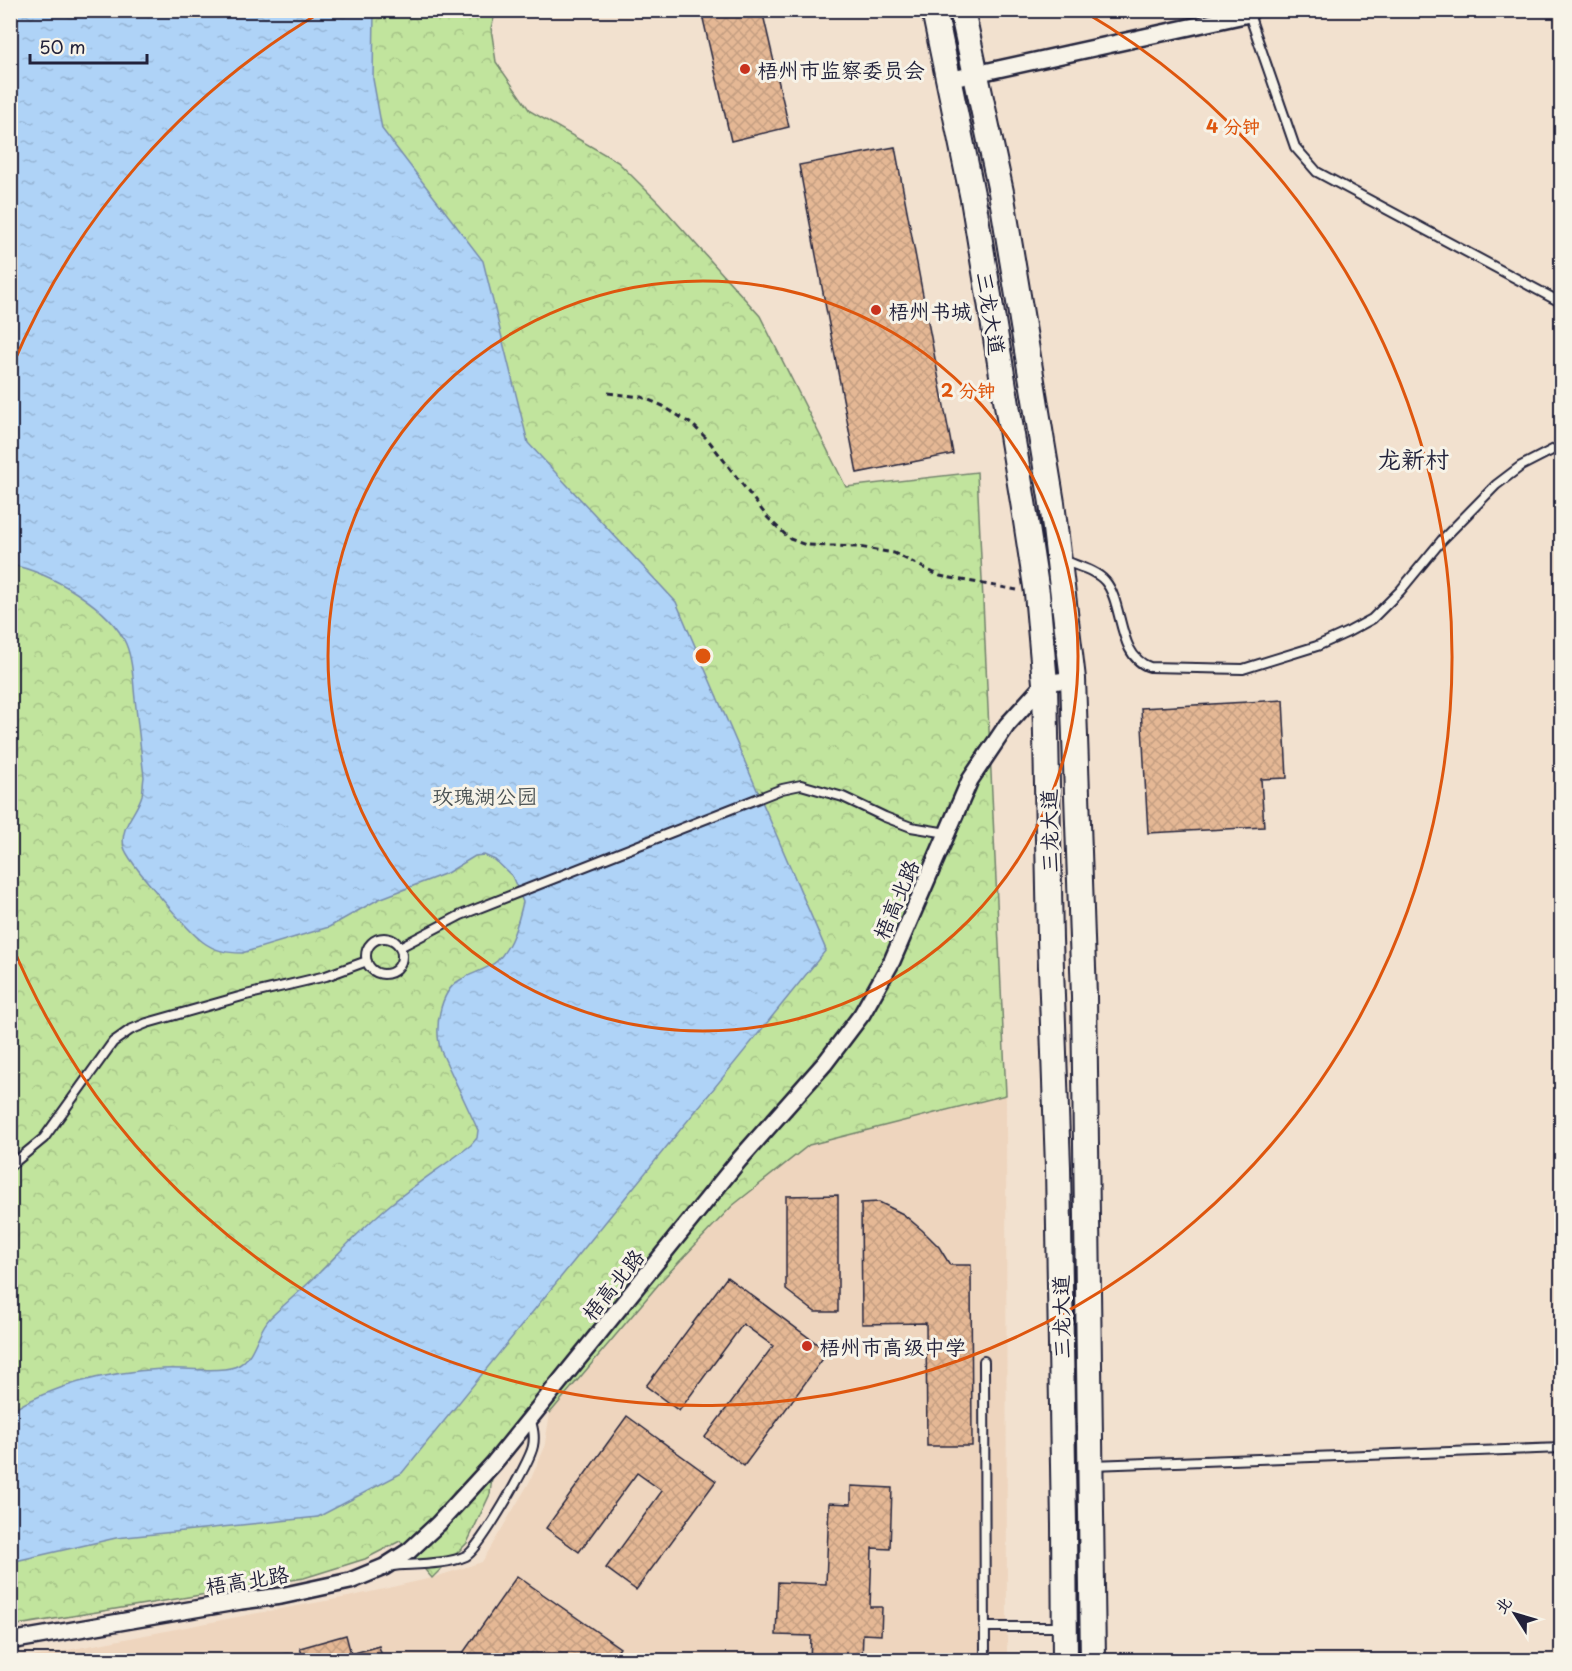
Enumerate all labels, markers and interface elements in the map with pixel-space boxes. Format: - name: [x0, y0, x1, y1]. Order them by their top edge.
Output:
- scale bar: [30, 27, 147, 65]
- text: 50 m: [39, 33, 86, 60]
- place label: 梧州市监察委员会: [757, 53, 925, 85]
- marker: 梧州市监察委员会: [738, 62, 752, 76]
- text: 4 分钟: [1206, 112, 1260, 139]
- street label: 三龙大道: [970, 269, 1014, 357]
- place label: 梧州书城: [888, 294, 972, 326]
- marker: 梧州书城: [869, 303, 883, 317]
- text: 2 分钟: [941, 376, 995, 403]
- district label: 龙新村: [1377, 440, 1449, 476]
- centre of rings: [693, 646, 713, 666]
- park label: 玫瑰湖公园: [433, 779, 538, 811]
- street label: 三龙大道: [1031, 789, 1065, 873]
- street label: 梧高北路: [864, 854, 926, 944]
- street label: 梧高北路: [573, 1241, 651, 1327]
- street label: 三龙大道: [1043, 1275, 1077, 1359]
- place label: 梧州市高级中学: [819, 1330, 966, 1362]
- marker: 梧州市高级中学: [800, 1339, 814, 1353]
- street label: 梧高北路: [203, 1557, 291, 1601]
- north arrow: [1485, 1584, 1545, 1644]
- text: 北: [1488, 1591, 1517, 1618]

